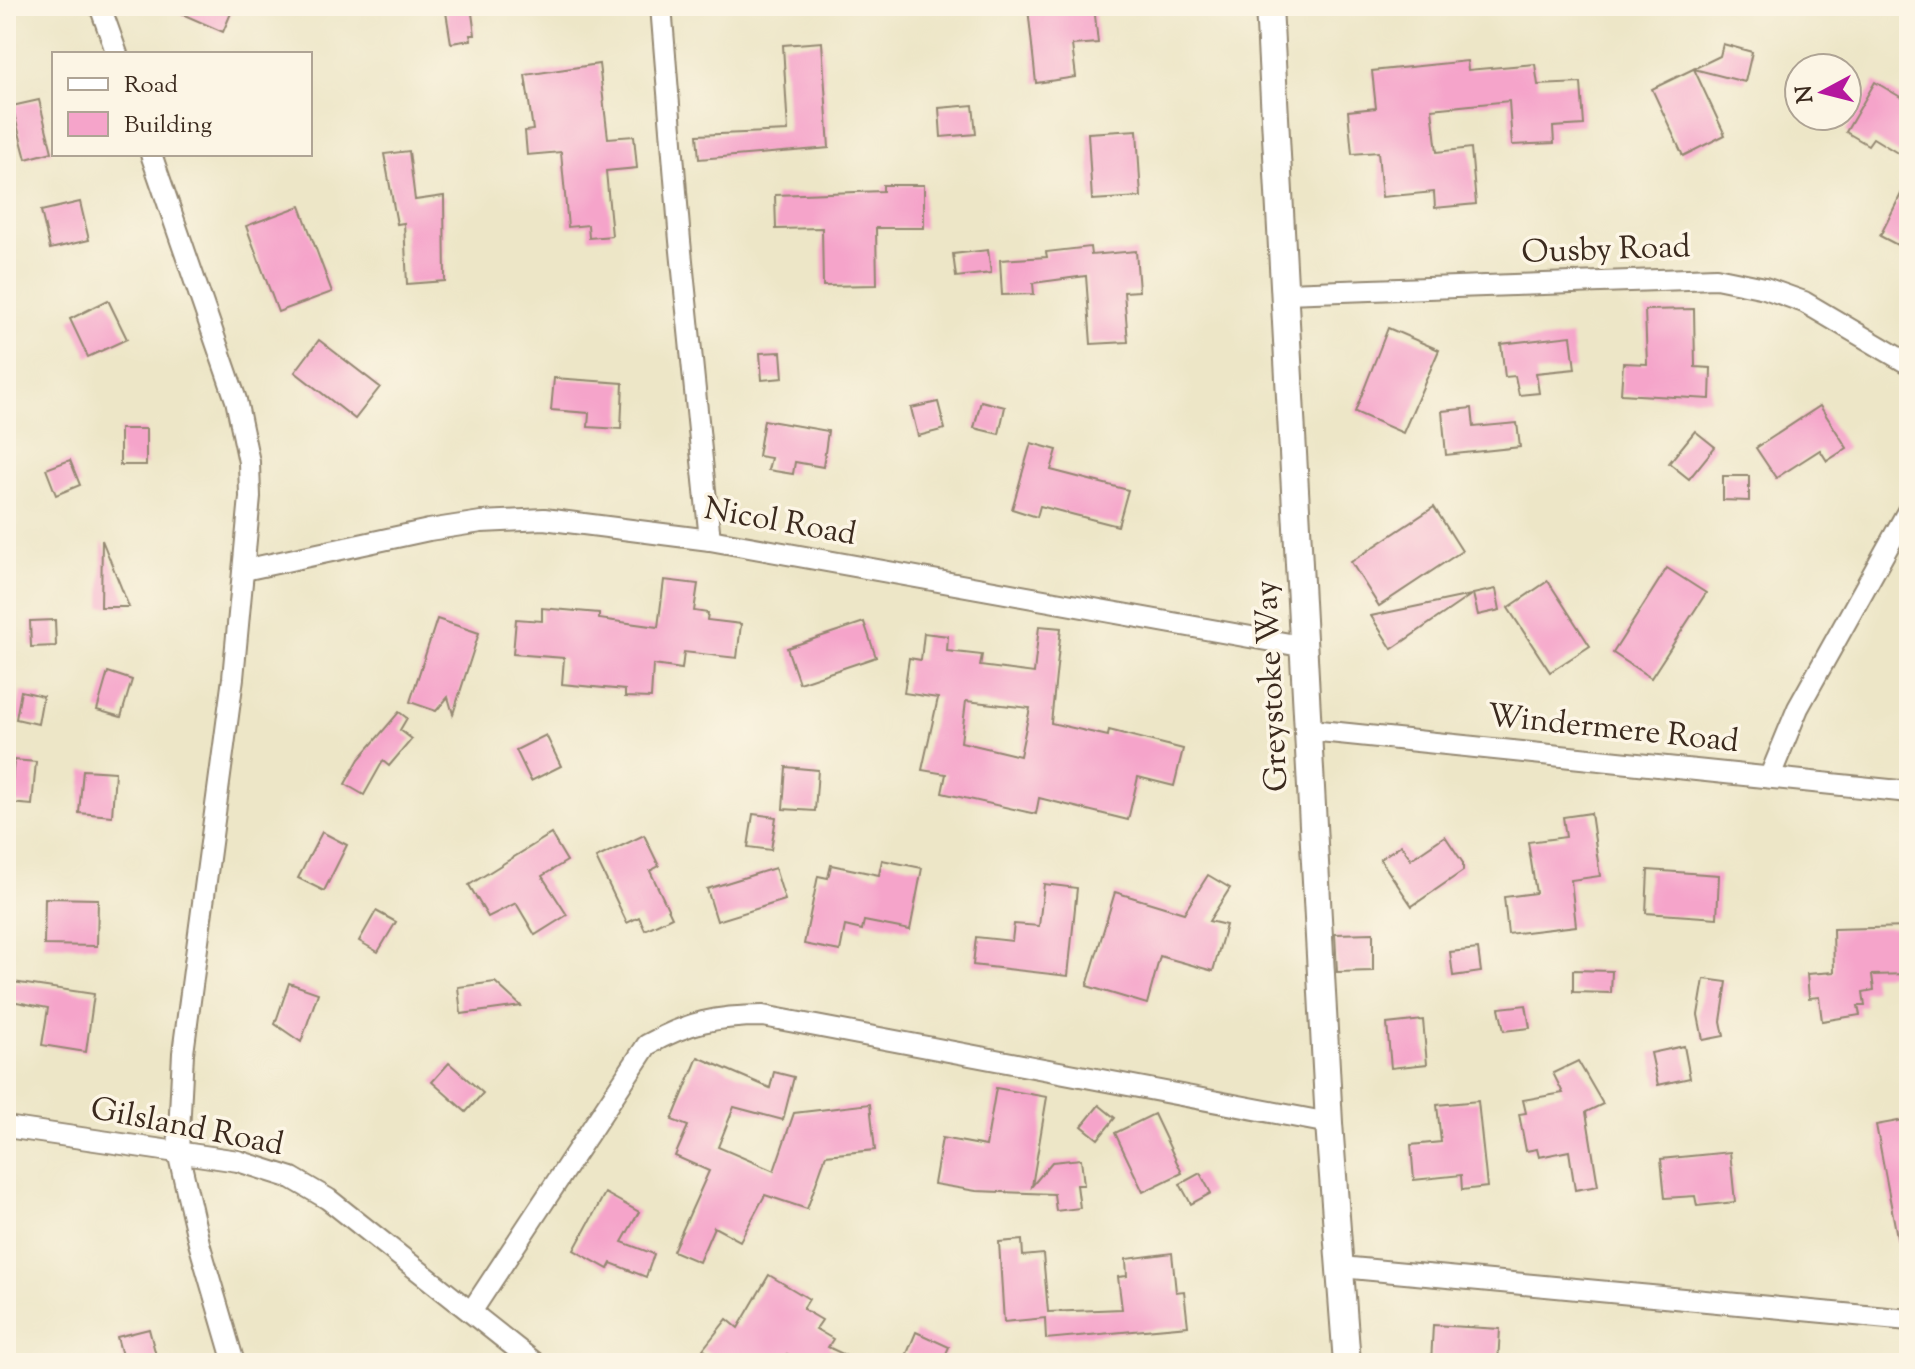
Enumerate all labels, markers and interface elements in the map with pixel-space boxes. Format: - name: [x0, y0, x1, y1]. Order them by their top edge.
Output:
- legend: [52, 52, 312, 156]
- north arrow: [1783, 52, 1863, 132]
- text: Road: [124, 69, 178, 103]
- text: N: [1789, 83, 1823, 105]
- text: Building: [124, 109, 213, 143]
- street label: Ousby Road: [1521, 225, 1691, 277]
- street label: Nicol Road: [700, 487, 860, 559]
- street label: Greystoke Way: [1244, 579, 1302, 793]
- street label: Windermere Road: [1485, 694, 1741, 766]
- street label: Gilsland Road: [86, 1087, 288, 1169]

